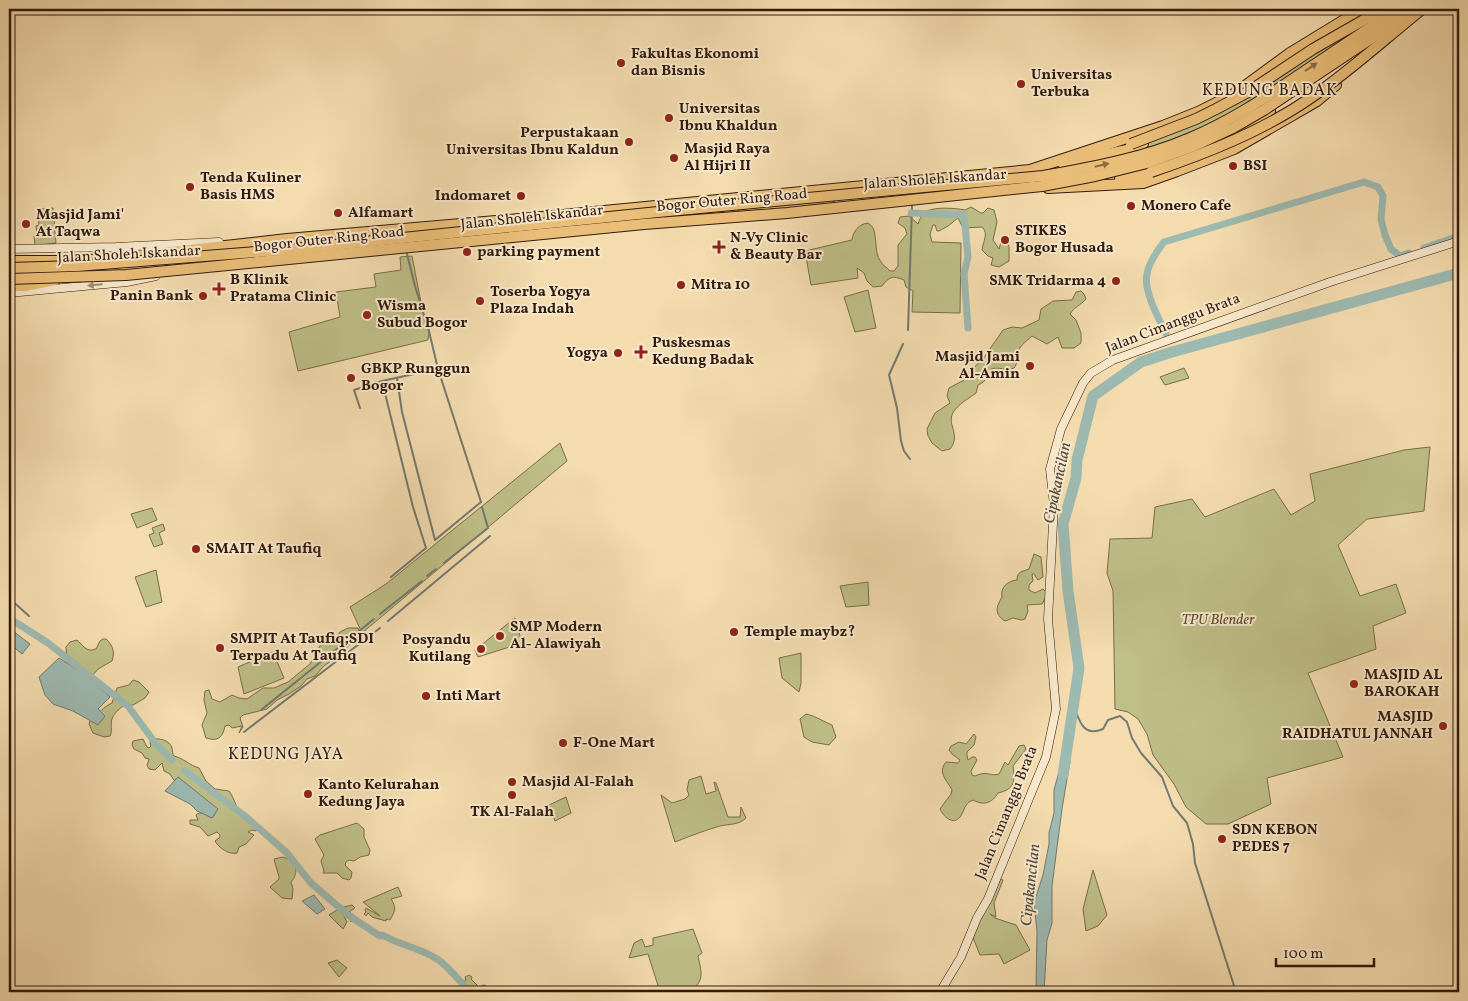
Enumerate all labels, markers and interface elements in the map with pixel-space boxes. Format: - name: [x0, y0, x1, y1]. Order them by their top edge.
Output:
- place label: Fakultas Ekonomi dan Bisnis: [631, 44, 759, 82]
- marker: Fakultas Ekonomi dan Bisnis: [615, 57, 627, 69]
- one-way arrow: [1304, 62, 1318, 72]
- place label: Universitas Terbuka: [1031, 65, 1112, 103]
- marker: Universitas Terbuka: [1015, 78, 1027, 90]
- district label: KEDUNG BADAK: [1202, 80, 1338, 102]
- place label: Universitas Ibnu Khaldun: [679, 99, 778, 137]
- marker: Universitas Ibnu Khaldun: [663, 112, 675, 124]
- place label: Perpustakaan Universitas Ibnu Kaldun: [446, 123, 619, 161]
- marker: Perpustakaan Universitas Ibnu Kaldun: [623, 136, 635, 148]
- place label: Masjid Raya Al Hijri II: [684, 139, 770, 177]
- marker: Masjid Raya Al Hijri II: [668, 152, 680, 164]
- place label: BSI: [1243, 156, 1267, 177]
- marker: BSI: [1227, 160, 1239, 172]
- one-way arrow: [1095, 161, 1111, 169]
- street label: Jalan Sholeh Iskandar: [863, 165, 1007, 195]
- place label: Tenda Kuliner Basis HMS: [200, 168, 301, 206]
- marker: Tenda Kuliner Basis HMS: [184, 181, 196, 193]
- street label: Bogor Outer Ring Road: [656, 184, 808, 218]
- place label: Indomaret: [435, 186, 511, 207]
- marker: Indomaret: [515, 190, 527, 202]
- place label: Monero Cafe: [1141, 196, 1231, 217]
- street label: Jalan Sholeh Iskandar: [460, 200, 604, 236]
- marker: Monero Cafe: [1125, 200, 1137, 212]
- place label: Alfamart: [348, 203, 414, 224]
- place label: Masjid Jami' At Taqwa: [36, 205, 124, 243]
- marker: Alfamart: [332, 207, 344, 219]
- marker: Masjid Jami' At Taqwa: [20, 218, 32, 230]
- place label: STIKES Bogor Husada: [1015, 221, 1114, 259]
- street label: Bogor Outer Ring Road: [253, 222, 405, 258]
- place label: N-Vy Clinic & Beauty Bar: [730, 228, 822, 266]
- marker: STIKES Bogor Husada: [999, 234, 1011, 246]
- marker: N-Vy Clinic & Beauty Bar: [712, 240, 726, 254]
- street label: Jalan Sholeh Iskandar: [57, 241, 201, 269]
- place label: parking payment: [477, 242, 601, 263]
- marker: parking payment: [461, 246, 473, 258]
- place label: B Klinik Pratama Clinic: [230, 270, 336, 308]
- place label: SMK Tridarma 4: [989, 271, 1106, 292]
- place label: Mitra 10: [691, 275, 750, 296]
- marker: SMK Tridarma 4: [1110, 275, 1122, 287]
- marker: Mitra 10: [675, 279, 687, 291]
- one-way arrow: [86, 282, 102, 290]
- marker: B Klinik Pratama Clinic: [212, 282, 226, 296]
- place label: Toserba Yogya Plaza Indah: [490, 282, 590, 320]
- place label: Panin Bank: [110, 286, 193, 307]
- street label: Jalan Cimanggu Brata: [1103, 289, 1243, 359]
- marker: Panin Bank: [197, 290, 209, 302]
- marker: Toserba Yogya Plaza Indah: [474, 295, 486, 307]
- place label: Wisma Subud Bogor: [377, 296, 467, 334]
- marker: Wisma Subud Bogor: [361, 309, 373, 321]
- place label: Puskesmas Kedung Badak: [652, 333, 754, 371]
- place label: Yogya: [566, 343, 608, 364]
- marker: Puskesmas Kedung Badak: [634, 345, 648, 359]
- marker: Yogya: [612, 347, 624, 359]
- place label: Masjid Jami Al-Amin: [935, 347, 1020, 385]
- place label: GBKP Runggun Bogor: [361, 359, 470, 397]
- marker: Masjid Jami Al-Amin: [1024, 360, 1036, 372]
- marker: GBKP Runggun Bogor: [345, 372, 357, 384]
- water label: Cipakancilan: [1039, 440, 1077, 526]
- place label: SMAIT At Taufiq: [206, 539, 321, 560]
- marker: SMAIT At Taufiq: [190, 543, 202, 555]
- park label: TPU Blender: [1181, 610, 1255, 631]
- place label: SMP Modern Al- Alawiyah: [510, 617, 602, 655]
- place label: Temple maybz?: [744, 622, 855, 643]
- marker: Temple maybz?: [728, 626, 740, 638]
- place label: SMPIT At Taufiq;SDI Terpadu At Taufiq: [230, 629, 374, 667]
- place label: Posyandu Kutilang: [402, 630, 471, 668]
- marker: SMP Modern Al- Alawiyah: [494, 630, 506, 642]
- marker: SMPIT At Taufiq;SDI Terpadu At Taufiq: [214, 642, 226, 654]
- marker: Posyandu Kutilang: [475, 643, 487, 655]
- place label: MASJID AL BAROKAH: [1364, 665, 1442, 703]
- marker: MASJID AL BAROKAH: [1348, 678, 1360, 690]
- place label: Inti Mart: [436, 686, 501, 707]
- marker: Inti Mart: [420, 690, 432, 702]
- place label: MASJID RAIDHATUL JANNAH: [1282, 707, 1433, 745]
- marker: MASJID RAIDHATUL JANNAH: [1437, 720, 1449, 732]
- place label: F-One Mart: [573, 733, 655, 754]
- marker: F-One Mart: [557, 737, 569, 749]
- street label: Jalan Cimanggu Brata: [971, 743, 1043, 883]
- district label: KEDUNG JAYA: [228, 744, 344, 766]
- place label: Masjid Al-Falah: [522, 772, 634, 793]
- place label: Kanto Kelurahan Kedung Jaya: [318, 775, 440, 813]
- marker: Masjid Al-Falah: [506, 776, 518, 788]
- marker: Kanto Kelurahan Kedung Jaya: [302, 788, 314, 800]
- marker: TK Al-Falah: [506, 789, 518, 801]
- place label: TK Al-Falah: [470, 802, 554, 823]
- place label: SDN KEBON PEDES 7: [1232, 820, 1318, 858]
- marker: SDN KEBON PEDES 7: [1216, 833, 1228, 845]
- water label: Cipakancilan: [1016, 843, 1046, 927]
- scale bar: [1276, 936, 1373, 968]
- text: 100 m: [1283, 944, 1323, 965]

